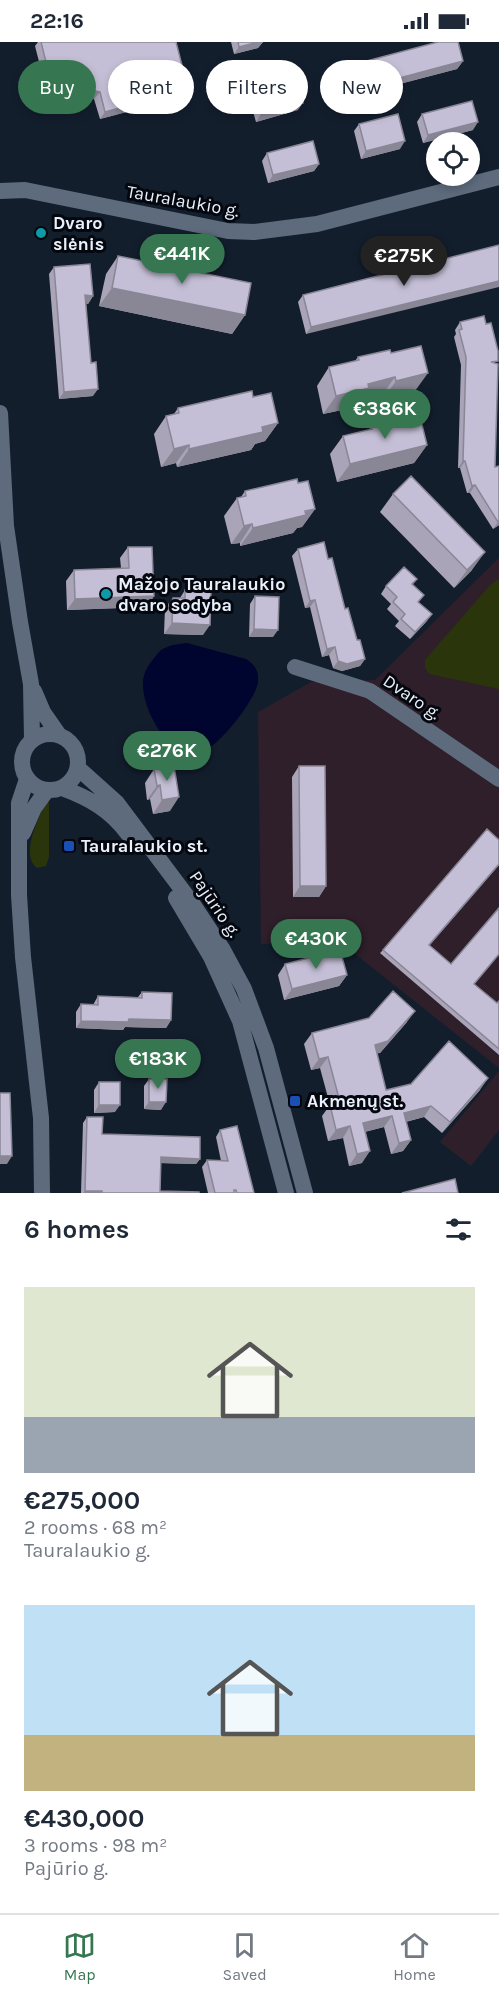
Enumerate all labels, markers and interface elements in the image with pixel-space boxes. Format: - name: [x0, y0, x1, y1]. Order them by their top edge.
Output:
- text: 22:16: [30, 8, 84, 34]
- chip: Buy: [18, 60, 96, 114]
- chip: Rent: [108, 60, 194, 114]
- chip: Filters: [206, 60, 308, 114]
- chip: New: [320, 60, 403, 114]
- map controls: [426, 132, 480, 186]
- button: locate: [426, 132, 480, 186]
- street label: Tauralaukio g.: [125, 180, 241, 222]
- place label: Dvaro slėnis: [53, 212, 104, 255]
- marker: Dvaro slėnis: [34, 226, 48, 240]
- pin: €441K: [140, 234, 224, 285]
- pin: €275K: [362, 236, 446, 287]
- text: €441K: [154, 242, 210, 265]
- text: €275K: [374, 244, 434, 267]
- pin: €386K: [343, 389, 427, 440]
- text: €386K: [353, 397, 417, 420]
- place label: Mažojo Tauralaukio dvaro sodyba: [118, 573, 285, 616]
- marker: Mažojo Tauralaukio dvaro sodyba: [99, 587, 113, 601]
- street label: Dvaro g.: [379, 670, 445, 724]
- pin: €276K: [125, 731, 209, 782]
- text: €276K: [137, 739, 197, 762]
- place label: Tauralaukio st.: [81, 835, 207, 857]
- marker: Tauralaukio st.: [62, 839, 76, 853]
- street label: Pajūrio g.: [185, 866, 245, 942]
- pin: €430K: [274, 919, 358, 970]
- text: €430K: [285, 927, 347, 950]
- pin: €183K: [116, 1039, 200, 1090]
- text: €183K: [129, 1047, 187, 1070]
- place label: Akmenų st.: [307, 1090, 403, 1112]
- marker: Akmenų st.: [288, 1094, 302, 1108]
- icon: filters: [442, 1213, 475, 1246]
- text: 6 homes: [24, 1214, 129, 1245]
- icon: home: [196, 1326, 304, 1434]
- text: €275,000: [24, 1485, 140, 1516]
- text: 2 rooms · 68 m²: [24, 1516, 167, 1539]
- text: Tauralaukio g.: [24, 1539, 150, 1562]
- icon: home: [196, 1644, 304, 1752]
- text: €430,000: [24, 1803, 144, 1834]
- text: 3 rooms · 98 m²: [24, 1834, 167, 1857]
- text: Pajūrio g.: [24, 1857, 108, 1880]
- tab: Map: [63, 1929, 96, 1984]
- tab: Saved: [223, 1929, 267, 1984]
- tab: Home: [393, 1929, 436, 1984]

